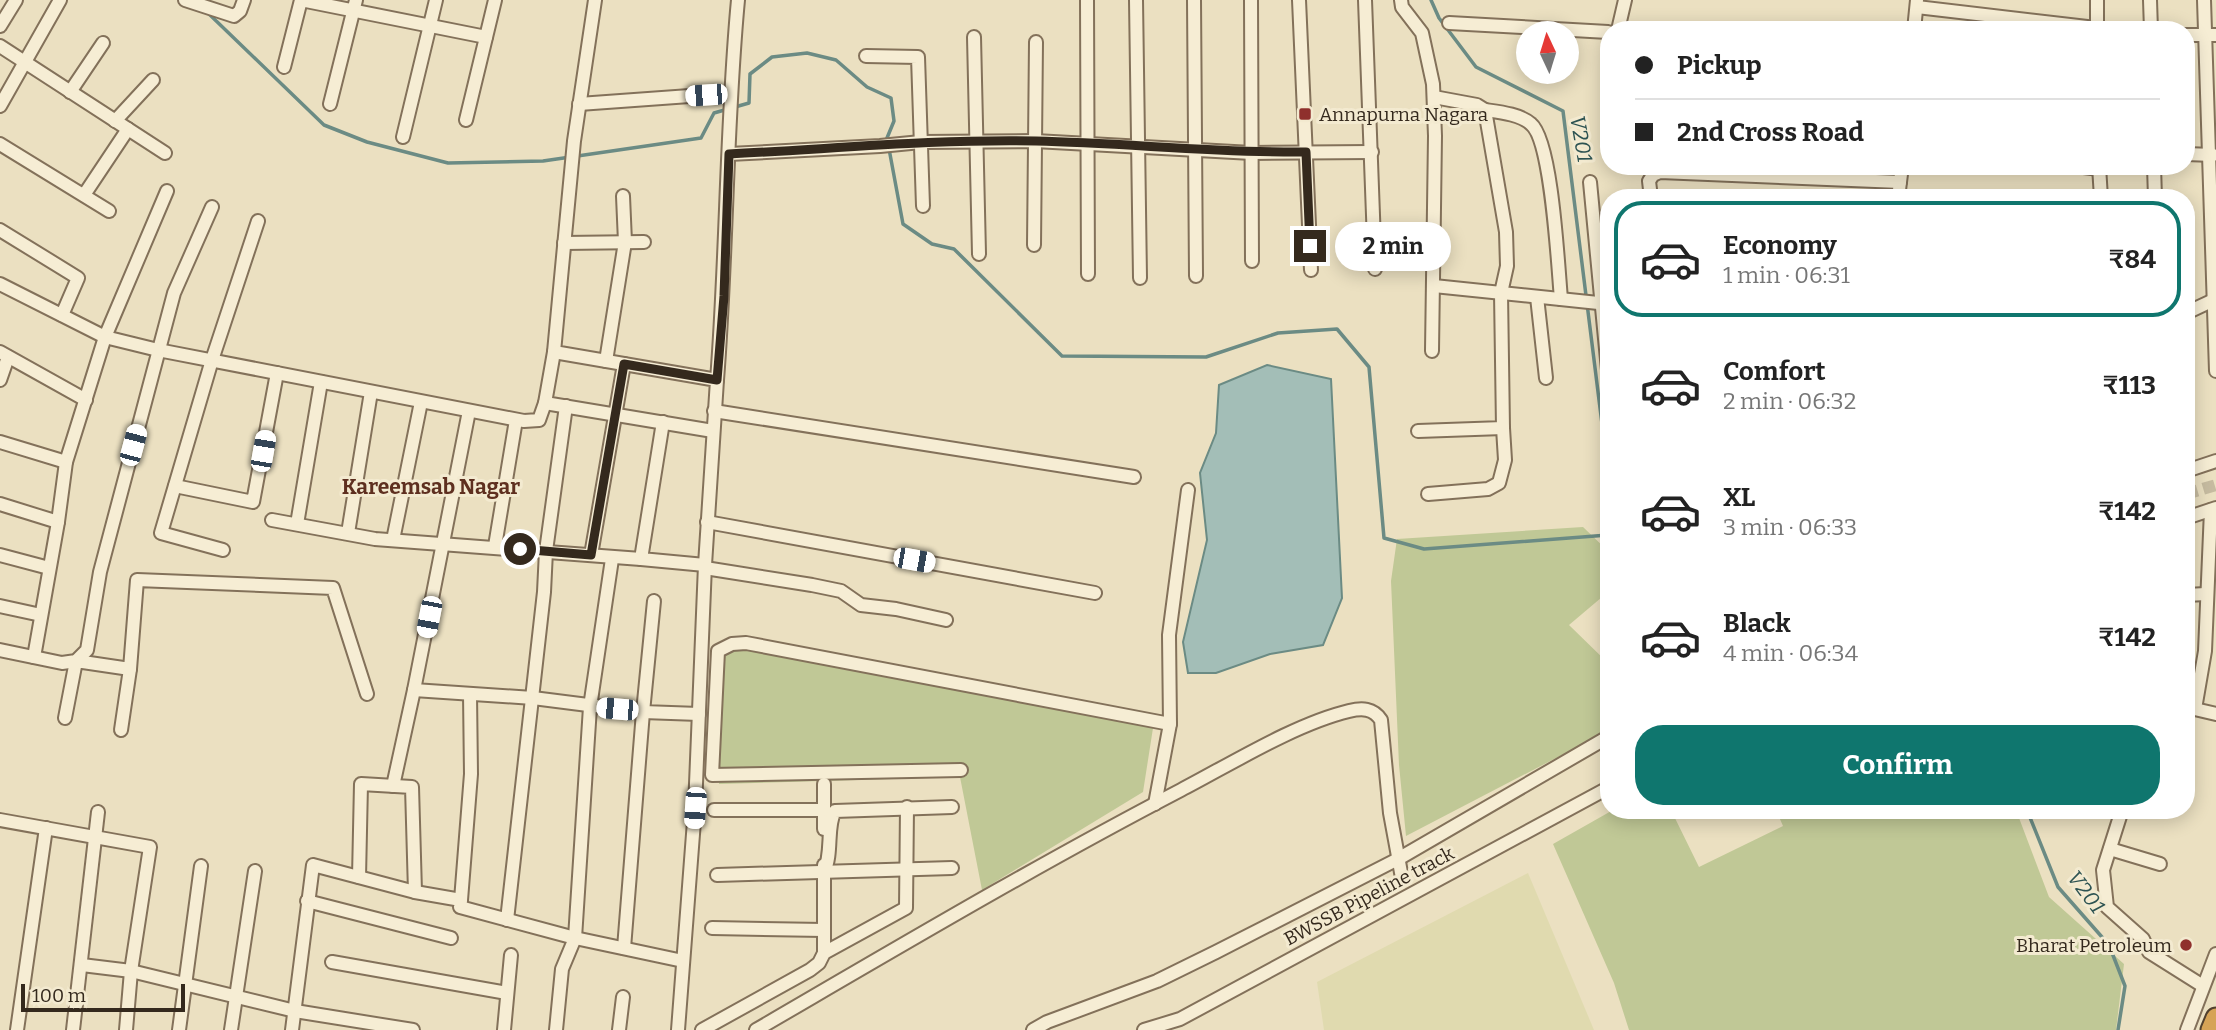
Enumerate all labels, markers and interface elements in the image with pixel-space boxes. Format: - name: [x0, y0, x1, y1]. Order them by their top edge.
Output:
- north arrow: [1516, 21, 1578, 84]
- map controls: [1516, 21, 1579, 84]
- text: Pickup: [1677, 50, 1762, 81]
- car: [685, 83, 728, 107]
- place label: Annapurna Nagara: [1319, 103, 1489, 126]
- marker: Annapurna Nagara: [1297, 106, 1313, 122]
- water label: V201: [1564, 114, 1598, 164]
- text: 2nd Cross Road: [1677, 117, 1864, 148]
- callout: 2 min: [1334, 222, 1450, 270]
- icon: car: [1639, 228, 1702, 291]
- route end: [1294, 230, 1326, 262]
- text: Economy: [1723, 230, 1837, 261]
- text: 2 min: [1362, 232, 1424, 260]
- text: ₹84: [2108, 244, 2156, 275]
- text: 1 min · 06:31: [1723, 261, 1850, 289]
- icon: car: [1639, 354, 1702, 417]
- text: Comfort: [1723, 356, 1826, 387]
- text: ₹113: [2102, 370, 2156, 401]
- text: 2 min · 06:32: [1723, 387, 1856, 415]
- car: [118, 422, 149, 468]
- car: [250, 428, 277, 474]
- district label: Kareemsab Nagar: [342, 474, 520, 500]
- icon: car: [1639, 480, 1702, 543]
- text: XL: [1723, 482, 1755, 513]
- text: ₹142: [2098, 496, 2156, 527]
- text: 3 min · 06:33: [1723, 513, 1857, 541]
- route start: [504, 533, 536, 565]
- car: [892, 546, 937, 574]
- car: [415, 594, 444, 640]
- icon: car: [1639, 606, 1702, 669]
- text: Black: [1723, 608, 1791, 639]
- text: ₹142: [2098, 622, 2156, 653]
- text: 4 min · 06:34: [1723, 639, 1858, 667]
- car: [596, 697, 639, 721]
- button: Confirm: [1635, 725, 2160, 805]
- car: [684, 786, 707, 830]
- street label: BWSSB Pipeline track: [1280, 841, 1458, 951]
- water label: V201: [2061, 865, 2111, 919]
- place label: Bharat Petroleum: [2016, 934, 2172, 957]
- marker: Bharat Petroleum: [2178, 937, 2194, 953]
- scale bar: [21, 981, 186, 1013]
- text: 100 m: [32, 984, 86, 1007]

